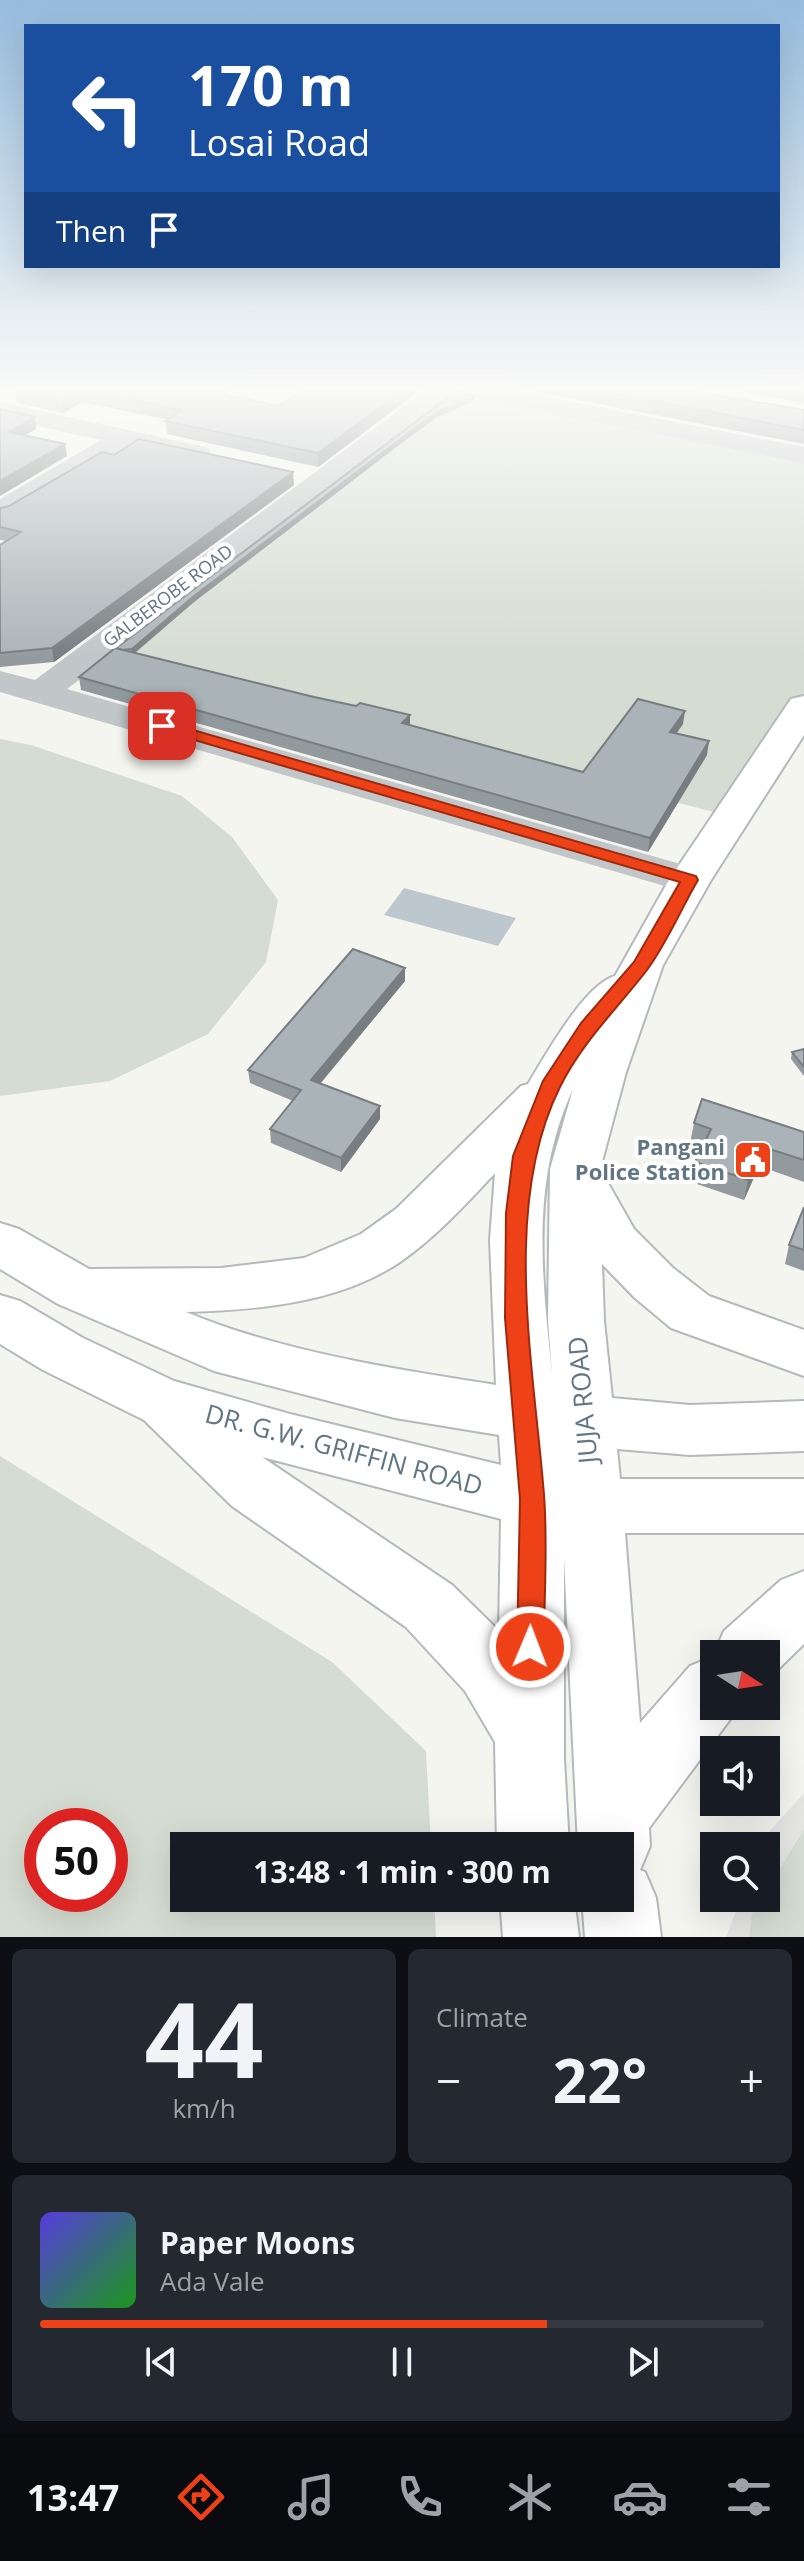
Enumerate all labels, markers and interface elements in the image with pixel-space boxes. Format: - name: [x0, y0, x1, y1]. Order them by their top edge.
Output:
- text: 170 m: [188, 46, 354, 122]
- icon: left: [56, 56, 160, 160]
- text: Losai Road: [188, 118, 370, 167]
- icon: arrive: [142, 208, 186, 252]
- text: Then: [56, 210, 126, 251]
- street label: GALBEROBE ROAD: [98, 539, 237, 652]
- pin: [128, 692, 196, 760]
- icon: arrive: [140, 704, 184, 748]
- place label: Pangani Police Station: [575, 1131, 725, 1186]
- public building icon: Pangani Police Station: [732, 1139, 774, 1181]
- street label: JUJA ROAD: [559, 1335, 606, 1468]
- street label: DR. G.W. GRIFFIN ROAD: [201, 1395, 487, 1503]
- position arrow: [488, 1605, 572, 1689]
- north arrow: [700, 1640, 780, 1720]
- map controls: [700, 1640, 780, 1912]
- button: sound: [700, 1736, 780, 1816]
- speed limit sign: 50: [24, 1808, 128, 1912]
- button: search: [700, 1832, 780, 1912]
- text: 13:48 · 1 min · 300 m: [253, 1851, 551, 1892]
- text: 44: [145, 1967, 263, 2108]
- text: Climate: [436, 1999, 528, 2035]
- text: 22°: [553, 2039, 647, 2121]
- text: −: [436, 2050, 461, 2110]
- text: +: [739, 2050, 764, 2110]
- text: km/h: [172, 2090, 236, 2126]
- text: Paper Moons: [160, 2222, 355, 2263]
- text: Ada Vale: [160, 2263, 265, 2299]
- icon: previous: [139, 2340, 183, 2384]
- icon: pause: [380, 2340, 424, 2384]
- icon: next: [621, 2340, 665, 2384]
- icon: directions: [173, 2469, 229, 2525]
- icon: music: [283, 2469, 339, 2525]
- icon: phone: [392, 2469, 448, 2525]
- icon: climate: [502, 2469, 558, 2525]
- icon: car: [612, 2469, 668, 2525]
- icon: filters: [721, 2469, 777, 2525]
- text: 13:47: [27, 2473, 119, 2522]

